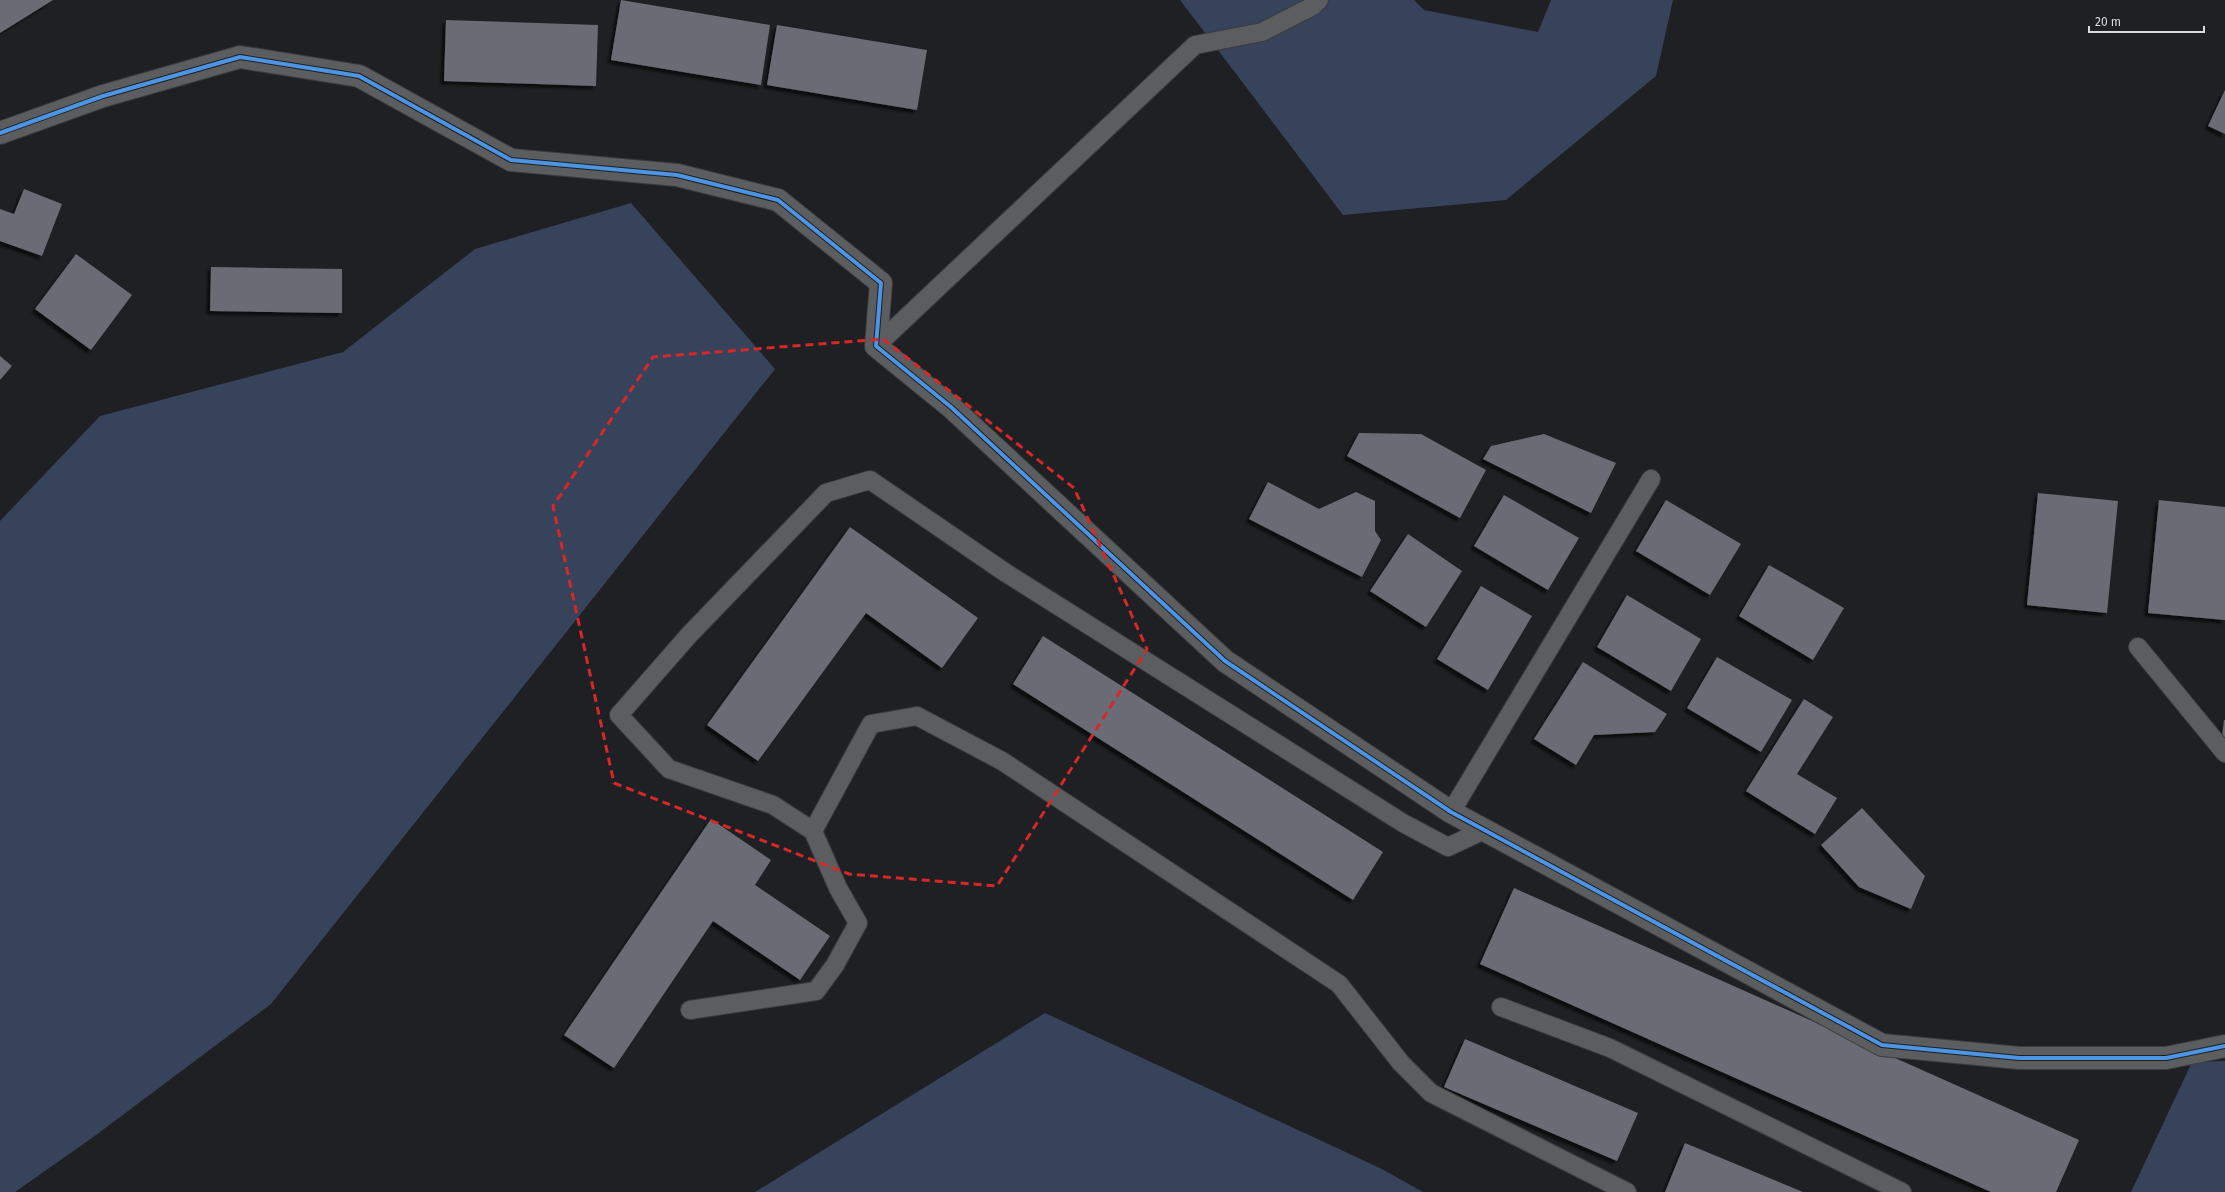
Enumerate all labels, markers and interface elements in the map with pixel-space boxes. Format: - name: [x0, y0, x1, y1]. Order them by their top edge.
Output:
- scale bar: [2089, 8, 2204, 34]
- text: 20 m: [2095, 15, 2121, 29]

